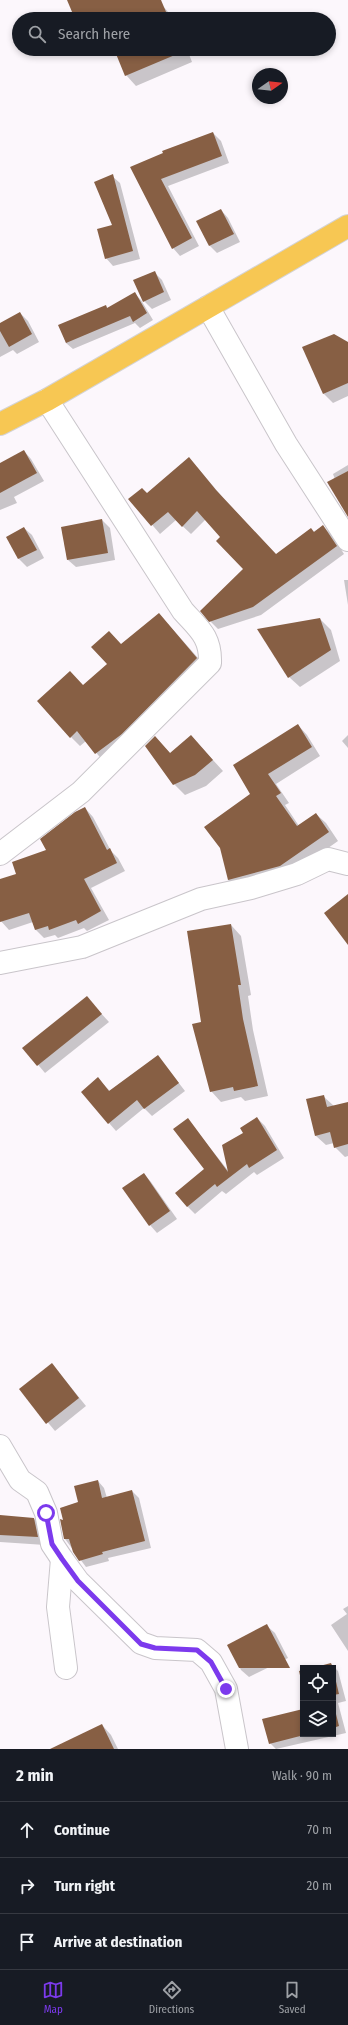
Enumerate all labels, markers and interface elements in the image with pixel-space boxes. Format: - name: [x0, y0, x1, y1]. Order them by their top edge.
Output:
- search box: [12, 12, 336, 56]
- icon: search: [26, 23, 48, 45]
- text: Search here: [58, 25, 130, 43]
- north arrow: [252, 68, 288, 104]
- route start: [37, 1504, 55, 1522]
- map controls: [300, 1665, 336, 1737]
- button: locate: [300, 1665, 336, 1701]
- route end: [217, 1680, 235, 1698]
- button: layers: [300, 1701, 336, 1737]
- text: 2 min: [16, 1765, 54, 1786]
- text: Walk · 90 m: [272, 1768, 332, 1783]
- icon: ahead: [16, 1819, 38, 1841]
- text: Continue: [54, 1821, 110, 1839]
- text: 70 m: [307, 1822, 332, 1837]
- icon: right: [16, 1875, 38, 1897]
- text: Turn right: [54, 1877, 115, 1895]
- text: 20 m: [306, 1878, 332, 1893]
- icon: arrive: [16, 1931, 38, 1953]
- text: Arrive at destination: [54, 1933, 182, 1951]
- tab: Map: [42, 1979, 64, 2016]
- tab: Directions: [149, 1979, 194, 2016]
- tab: Saved: [279, 1979, 306, 2016]

